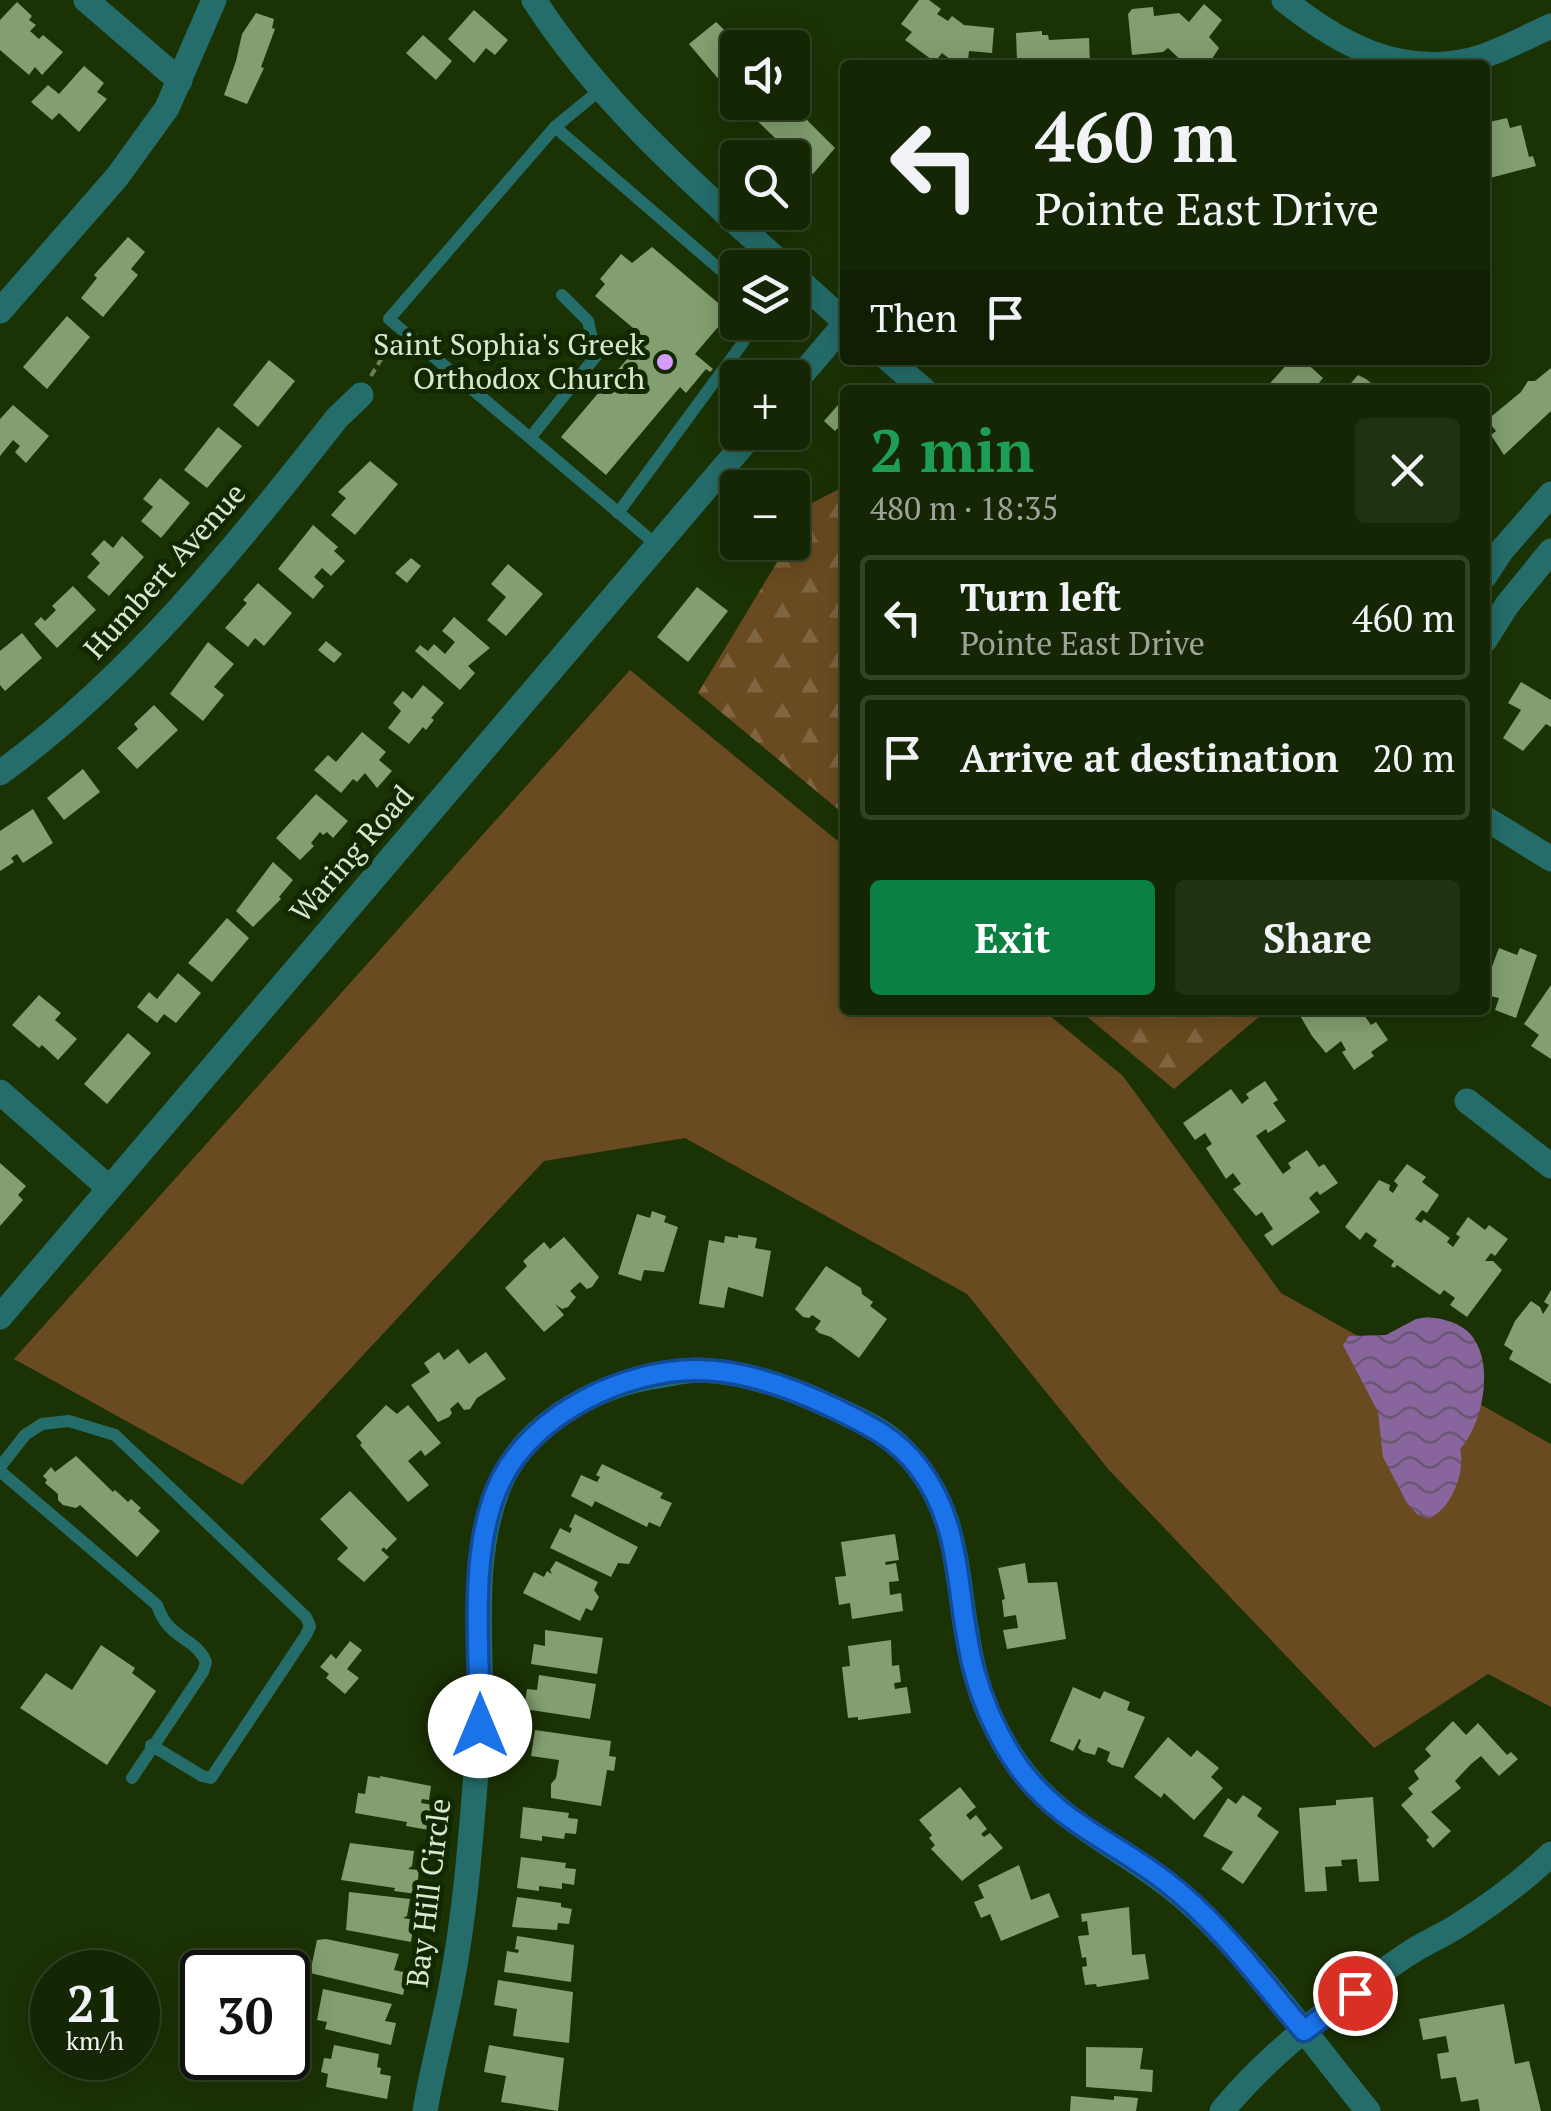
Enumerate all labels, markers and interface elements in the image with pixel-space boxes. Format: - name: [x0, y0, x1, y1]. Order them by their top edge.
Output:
- map controls: [720, 30, 810, 560]
- button: sound: [720, 30, 810, 120]
- text: 460 m: [1035, 89, 1237, 182]
- icon: left: [870, 100, 1000, 230]
- button: search: [720, 140, 810, 230]
- text: Pointe East Drive: [1035, 178, 1379, 238]
- button: layers: [720, 250, 810, 340]
- icon: arrive: [978, 290, 1033, 345]
- text: Then: [870, 293, 958, 343]
- place label: Saint Sophia's Greek Orthodox Church: [373, 324, 646, 398]
- marker: Saint Sophia's Greek Orthodox Church: [654, 351, 676, 373]
- button: +: [720, 360, 810, 450]
- text: 2 min: [870, 410, 1034, 489]
- button: close: [1355, 418, 1460, 523]
- button: −: [720, 470, 810, 560]
- street label: Humbert Avenue: [74, 474, 254, 667]
- text: 480 m · 18:35: [870, 487, 1058, 529]
- text: Turn left: [960, 572, 1121, 622]
- icon: left: [875, 590, 930, 645]
- text: 460 m: [1352, 593, 1455, 643]
- text: Pointe East Drive: [960, 622, 1205, 664]
- icon: arrive: [875, 730, 930, 785]
- text: Arrive at destination: [960, 733, 1339, 783]
- text: 20 m: [1372, 733, 1455, 783]
- street label: Waring Road: [281, 776, 422, 930]
- button: Exit: [870, 880, 1155, 995]
- button: Share: [1175, 880, 1460, 995]
- position arrow: [428, 1674, 532, 1778]
- street label: Bay Hill Circle: [397, 1796, 459, 1990]
- speed limit sign: 30: [180, 1950, 310, 2080]
- pin: [1313, 1951, 1398, 2036]
- icon: arrive: [1328, 1966, 1383, 2021]
- text: 21: [67, 1970, 123, 2036]
- text: km/h: [66, 2024, 124, 2057]

